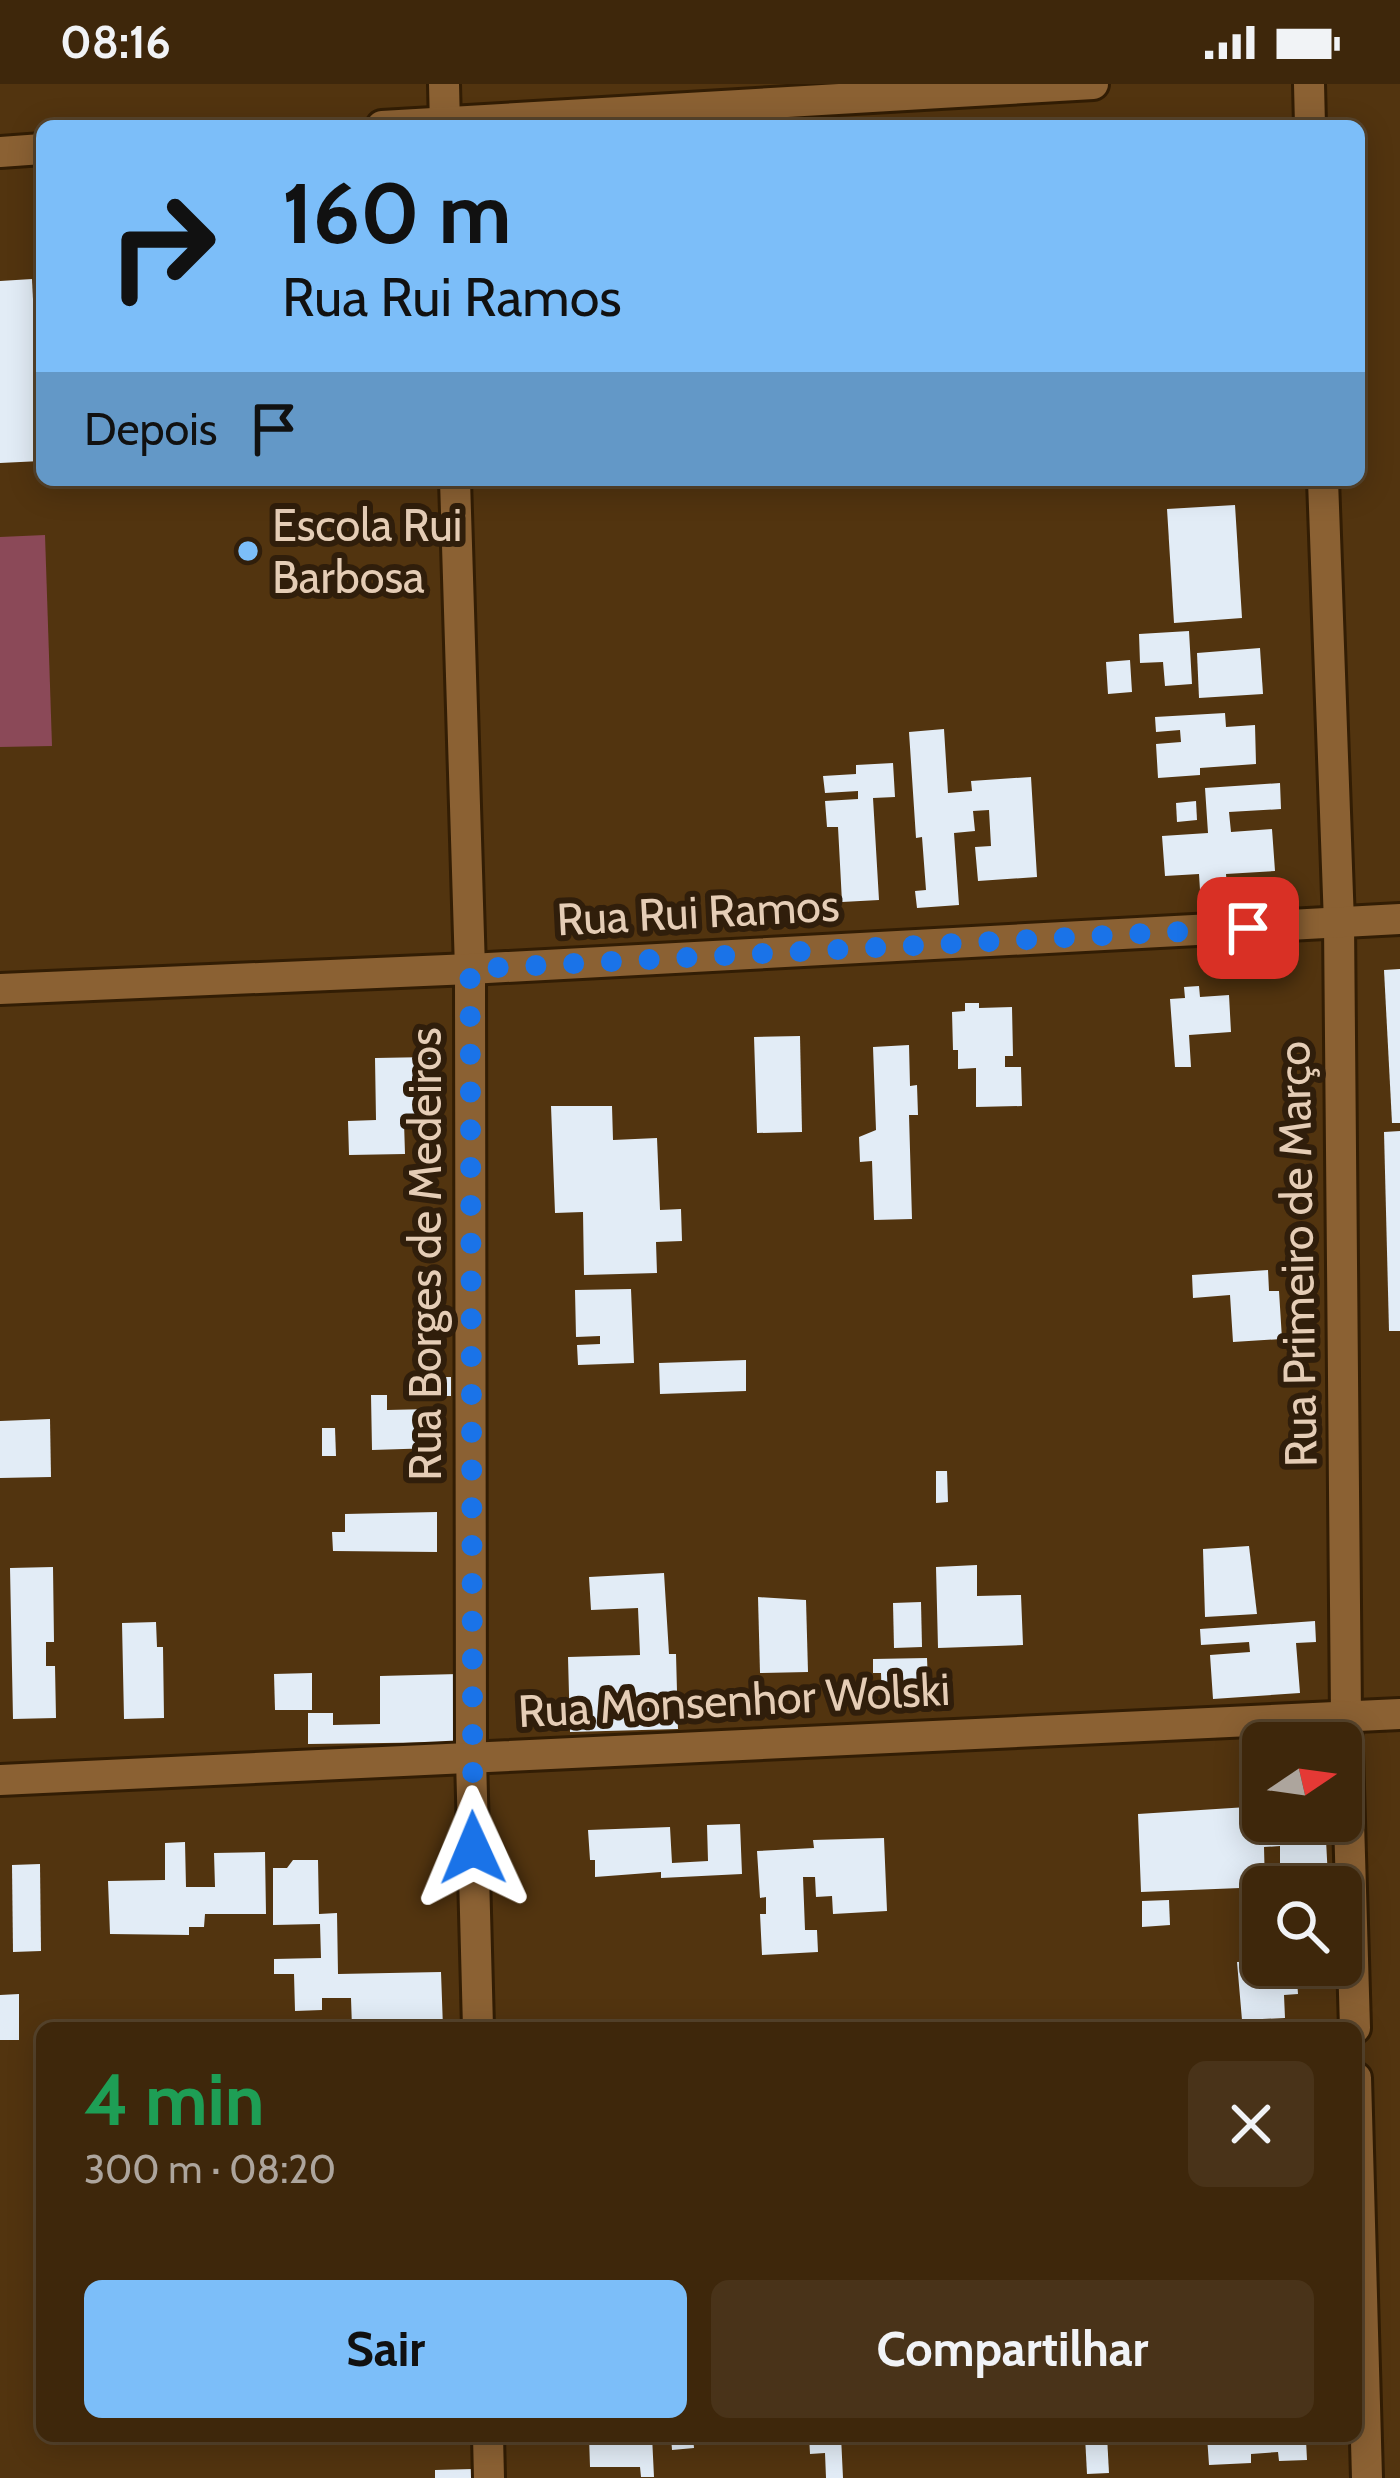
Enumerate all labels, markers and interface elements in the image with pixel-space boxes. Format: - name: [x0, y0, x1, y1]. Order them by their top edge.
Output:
- text: 08:16: [60, 15, 171, 69]
- text: 160 m: [282, 162, 511, 264]
- icon: right: [84, 168, 240, 324]
- text: Rua Rui Ramos: [282, 264, 622, 330]
- icon: arrive: [241, 396, 307, 462]
- text: Depois: [84, 402, 217, 456]
- place label: Escola Rui Barbosa: [272, 498, 462, 604]
- marker: Escola Rui Barbosa: [235, 538, 261, 564]
- pin: [1197, 877, 1299, 979]
- street label: Rua Rui Ramos: [555, 878, 841, 946]
- icon: arrive: [1215, 895, 1281, 961]
- street label: Rua Borges de Medeiros: [398, 1027, 452, 1481]
- street label: Rua Primeiro de Março: [1266, 1041, 1328, 1467]
- street label: Rua Monsenhor Wolski: [517, 1662, 951, 1738]
- north arrow: [1242, 1722, 1362, 1842]
- map controls: [1242, 1722, 1362, 1986]
- position arrow: [410, 1785, 536, 1911]
- button: search: [1242, 1866, 1362, 1986]
- text: 4 min: [84, 2056, 265, 2143]
- button: close: [1188, 2061, 1314, 2187]
- text: 300 m · 08:20: [84, 2145, 336, 2193]
- button: Sair: [84, 2280, 687, 2418]
- button: Compartilhar: [711, 2280, 1314, 2418]

